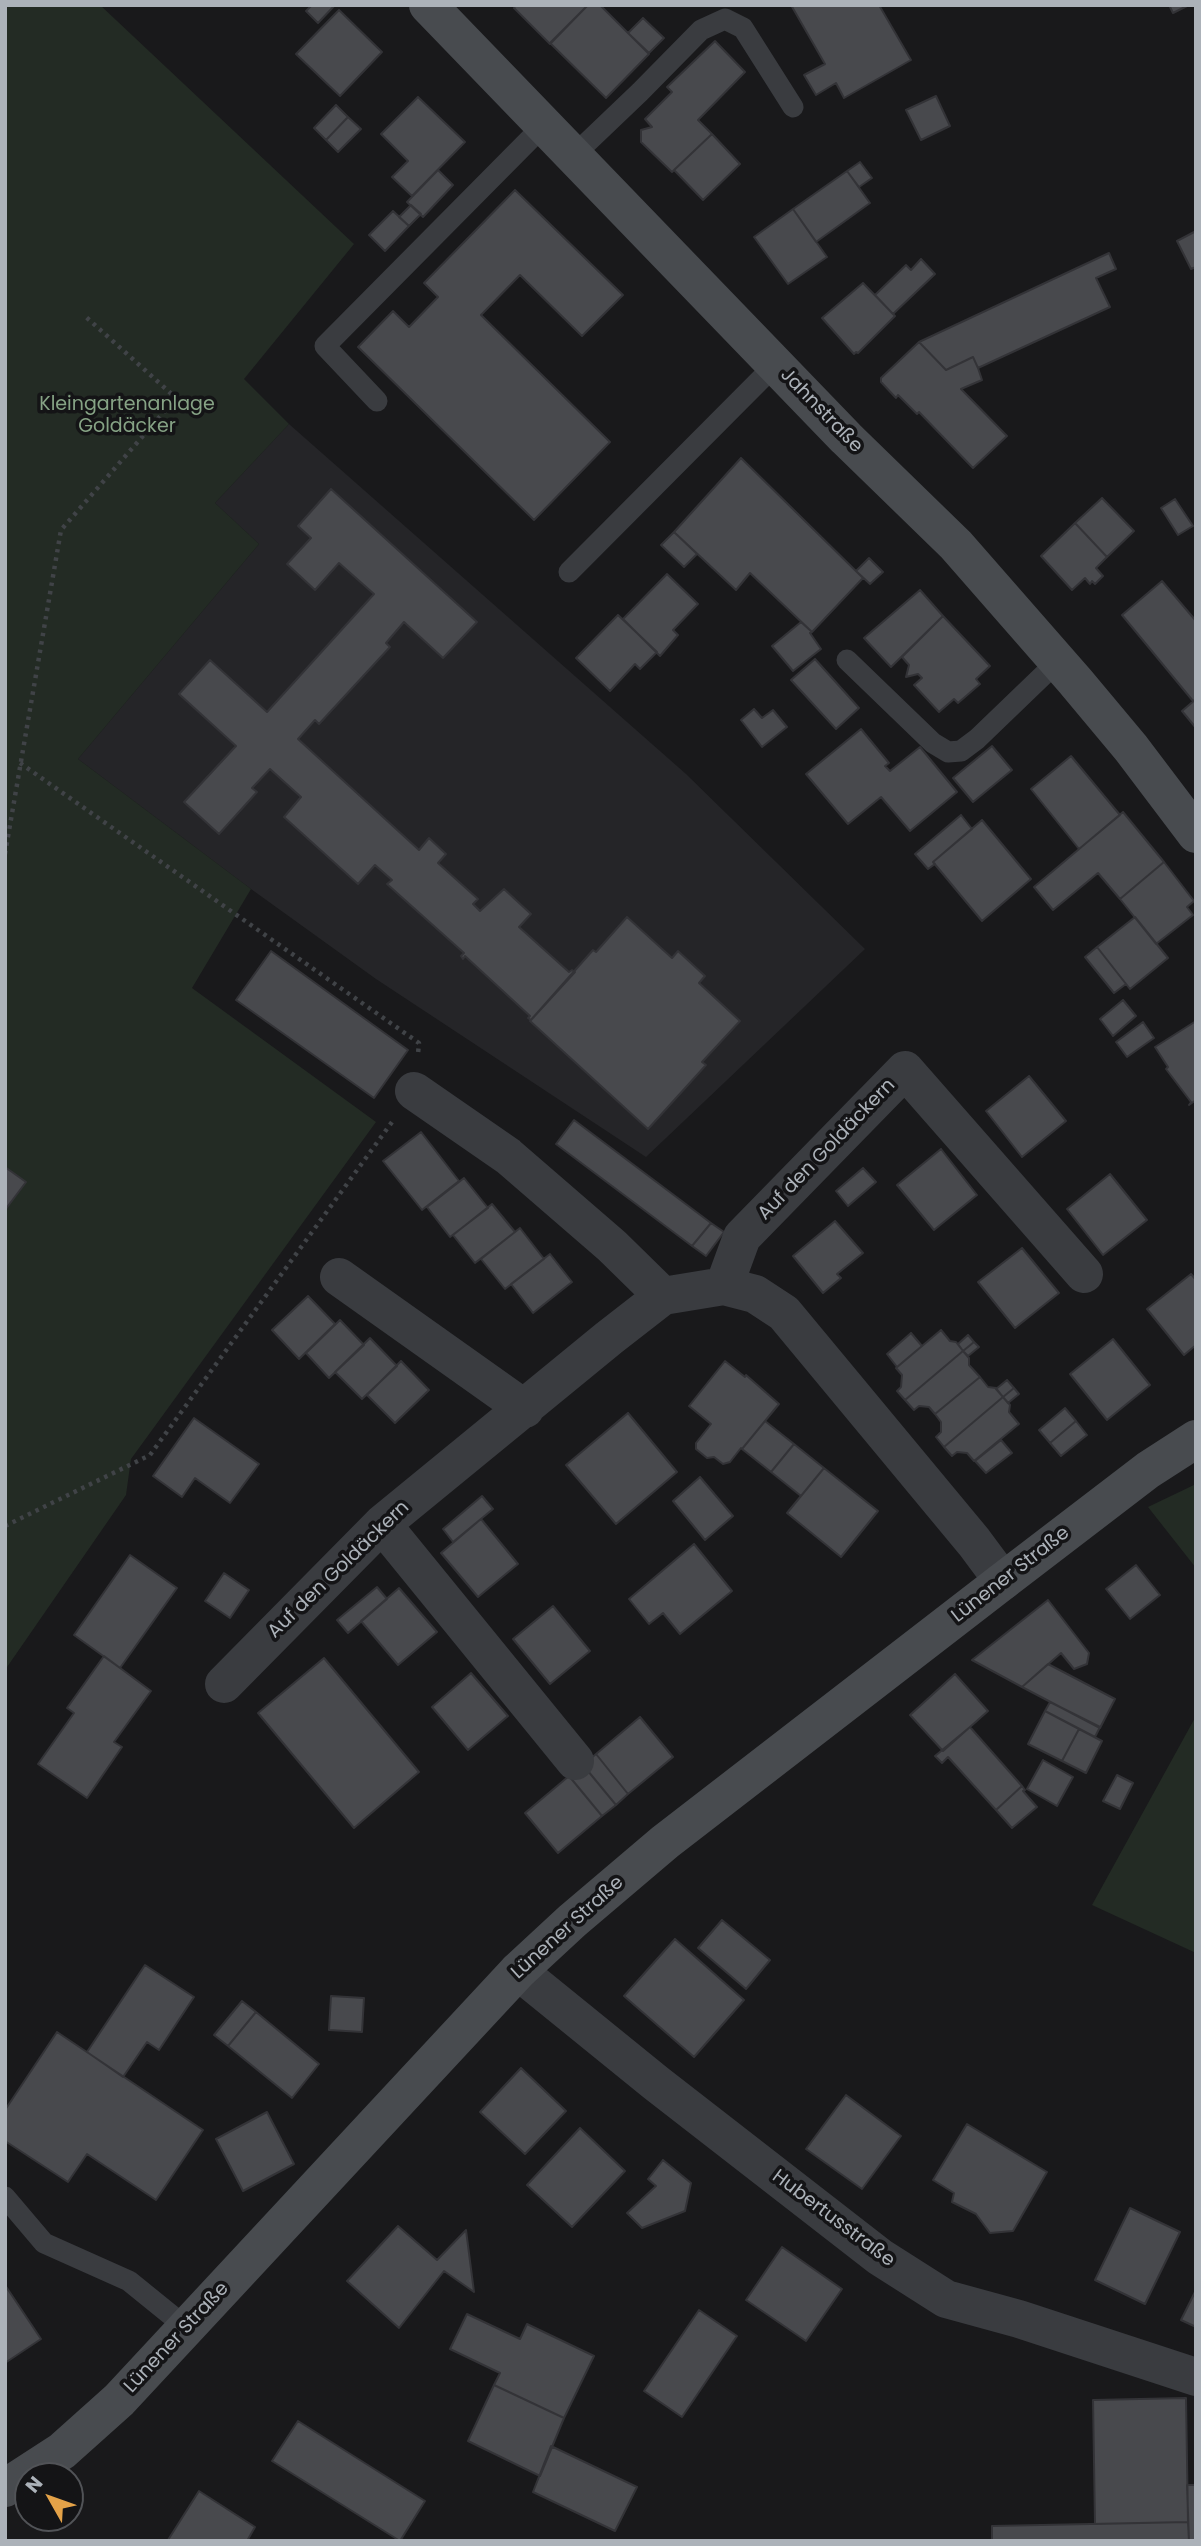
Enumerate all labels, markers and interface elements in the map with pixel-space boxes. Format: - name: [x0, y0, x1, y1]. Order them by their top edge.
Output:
- street label: Jahnstraße: [775, 364, 867, 458]
- park label: Kleingartenanlage Goldäcker: [39, 394, 215, 438]
- street label: Auf den Goldäckern: [754, 1075, 900, 1225]
- street label: Auf den Goldäckern: [264, 1497, 414, 1643]
- street label: Lünener Straße: [948, 1522, 1074, 1628]
- street label: Lünener Straße: [507, 1872, 629, 1984]
- street label: Hubertusstraße: [767, 2166, 899, 2272]
- street label: Lünener Straße: [120, 2278, 234, 2398]
- north arrow: [14, 2462, 84, 2532]
- text: N: [19, 2470, 49, 2499]

